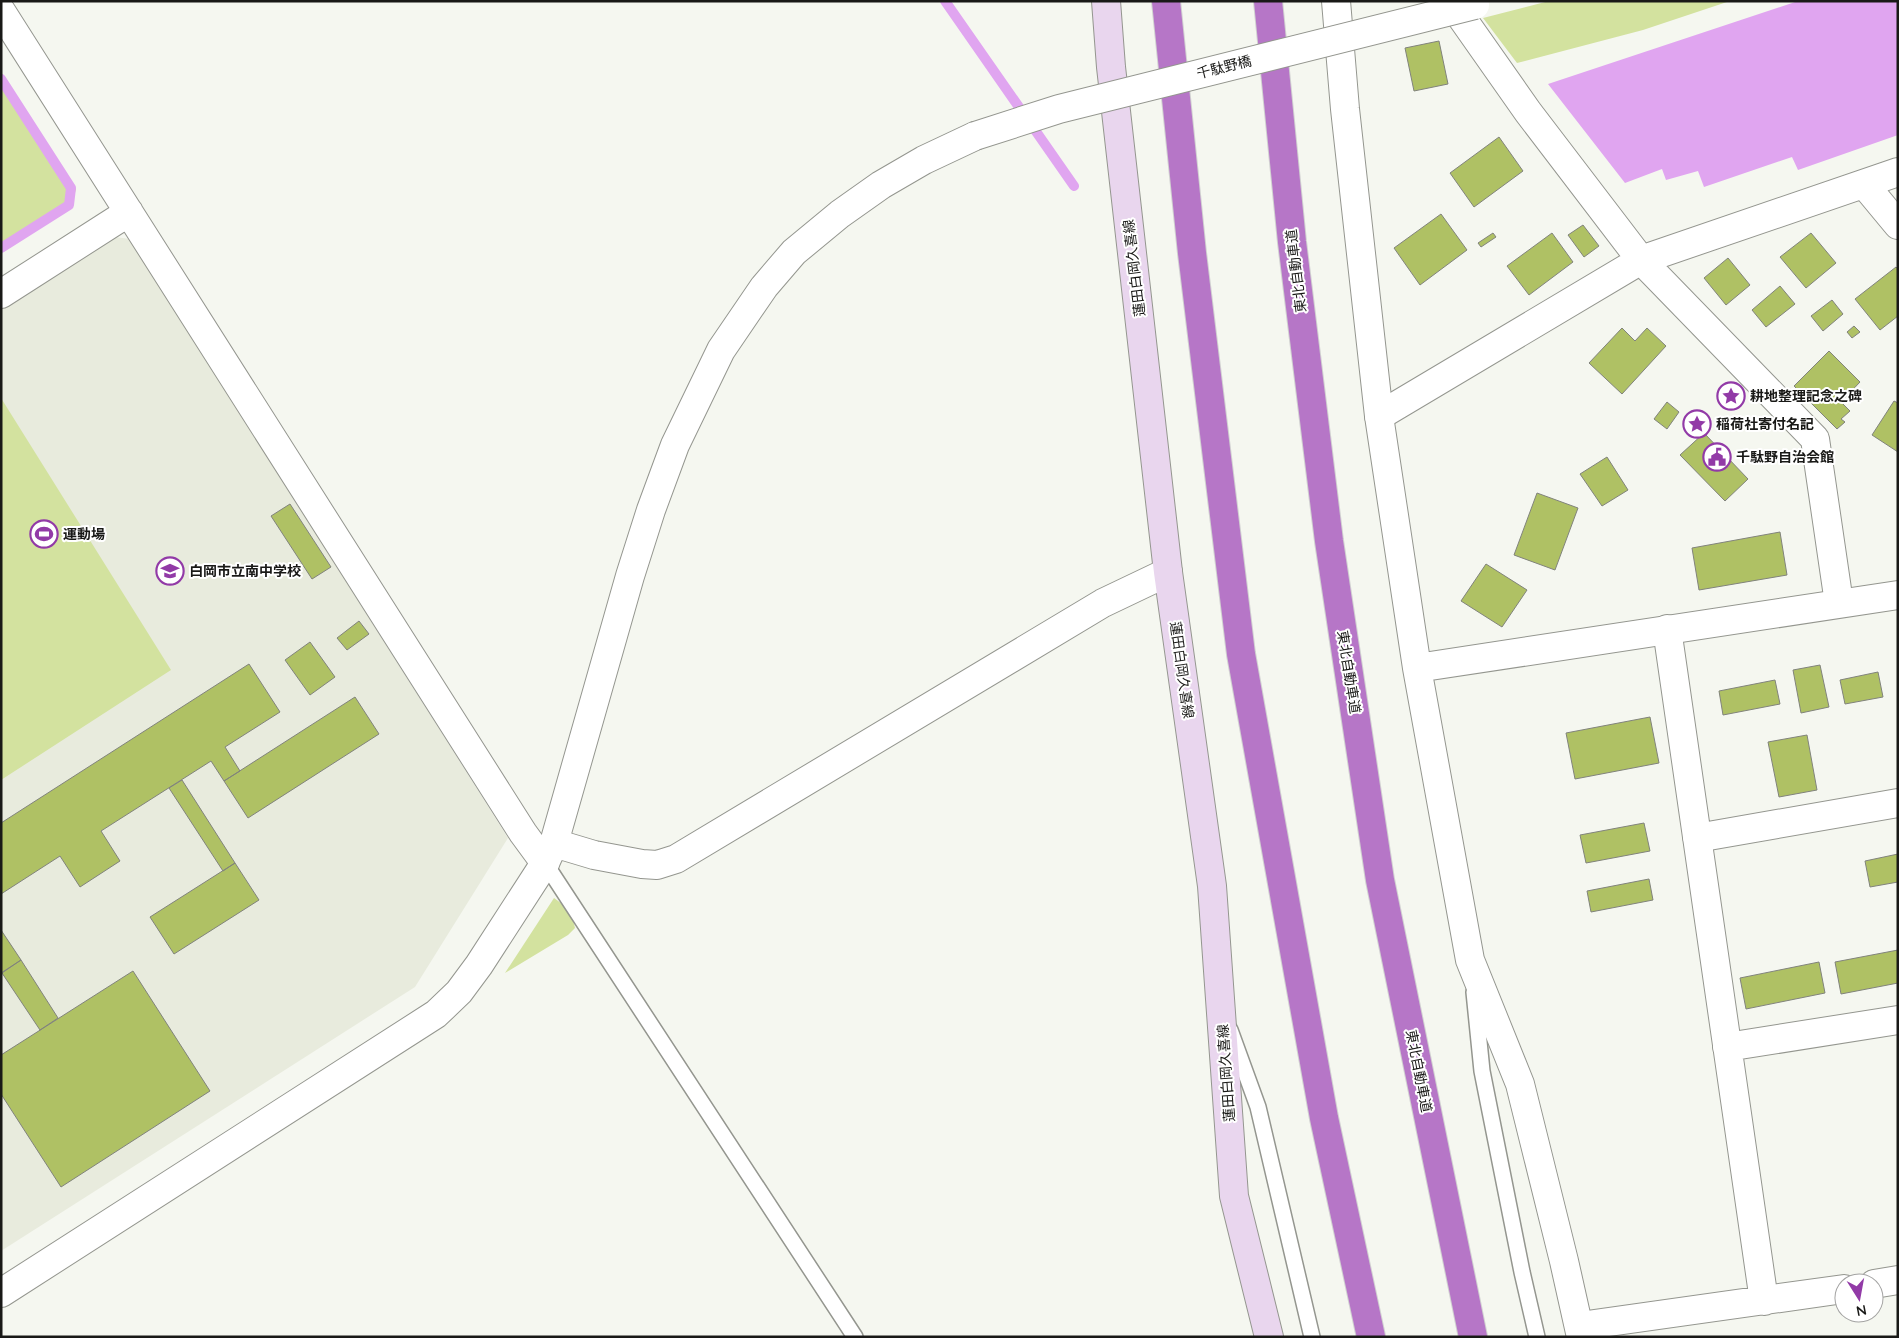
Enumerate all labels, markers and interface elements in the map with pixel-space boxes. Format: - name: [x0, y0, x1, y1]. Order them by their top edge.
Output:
- street label: 千駄野橋: [1195, 51, 1253, 83]
- street label: 蓮田白岡久喜線: [1119, 218, 1149, 318]
- street label: 東北自動車道: [1282, 228, 1310, 314]
- place icon: 耕地整理記念之碑: [1716, 381, 1746, 411]
- place label: 耕地整理記念之碑: [1750, 387, 1862, 405]
- place icon: 稲荷社寄付名記: [1682, 409, 1712, 439]
- place label: 稲荷社寄付名記: [1716, 415, 1814, 433]
- public building icon: 千駄野自治会館: [1702, 442, 1732, 472]
- place label: 千駄野自治会館: [1736, 448, 1834, 466]
- sports icon: 運動場: [29, 519, 59, 549]
- place label: 運動場: [63, 525, 105, 543]
- school or university icon: 白岡市立南中学校: [155, 556, 185, 586]
- place label: 白岡市立南中学校: [189, 562, 301, 580]
- street label: 蓮田白岡久喜線: [1166, 620, 1198, 720]
- street label: 東北自動車道: [1334, 629, 1364, 715]
- street label: 蓮田白岡久喜線: [1214, 1023, 1238, 1123]
- street label: 東北自動車道: [1402, 1028, 1436, 1114]
- north arrow: [1834, 1273, 1884, 1323]
- text: N: [1855, 1301, 1868, 1321]

